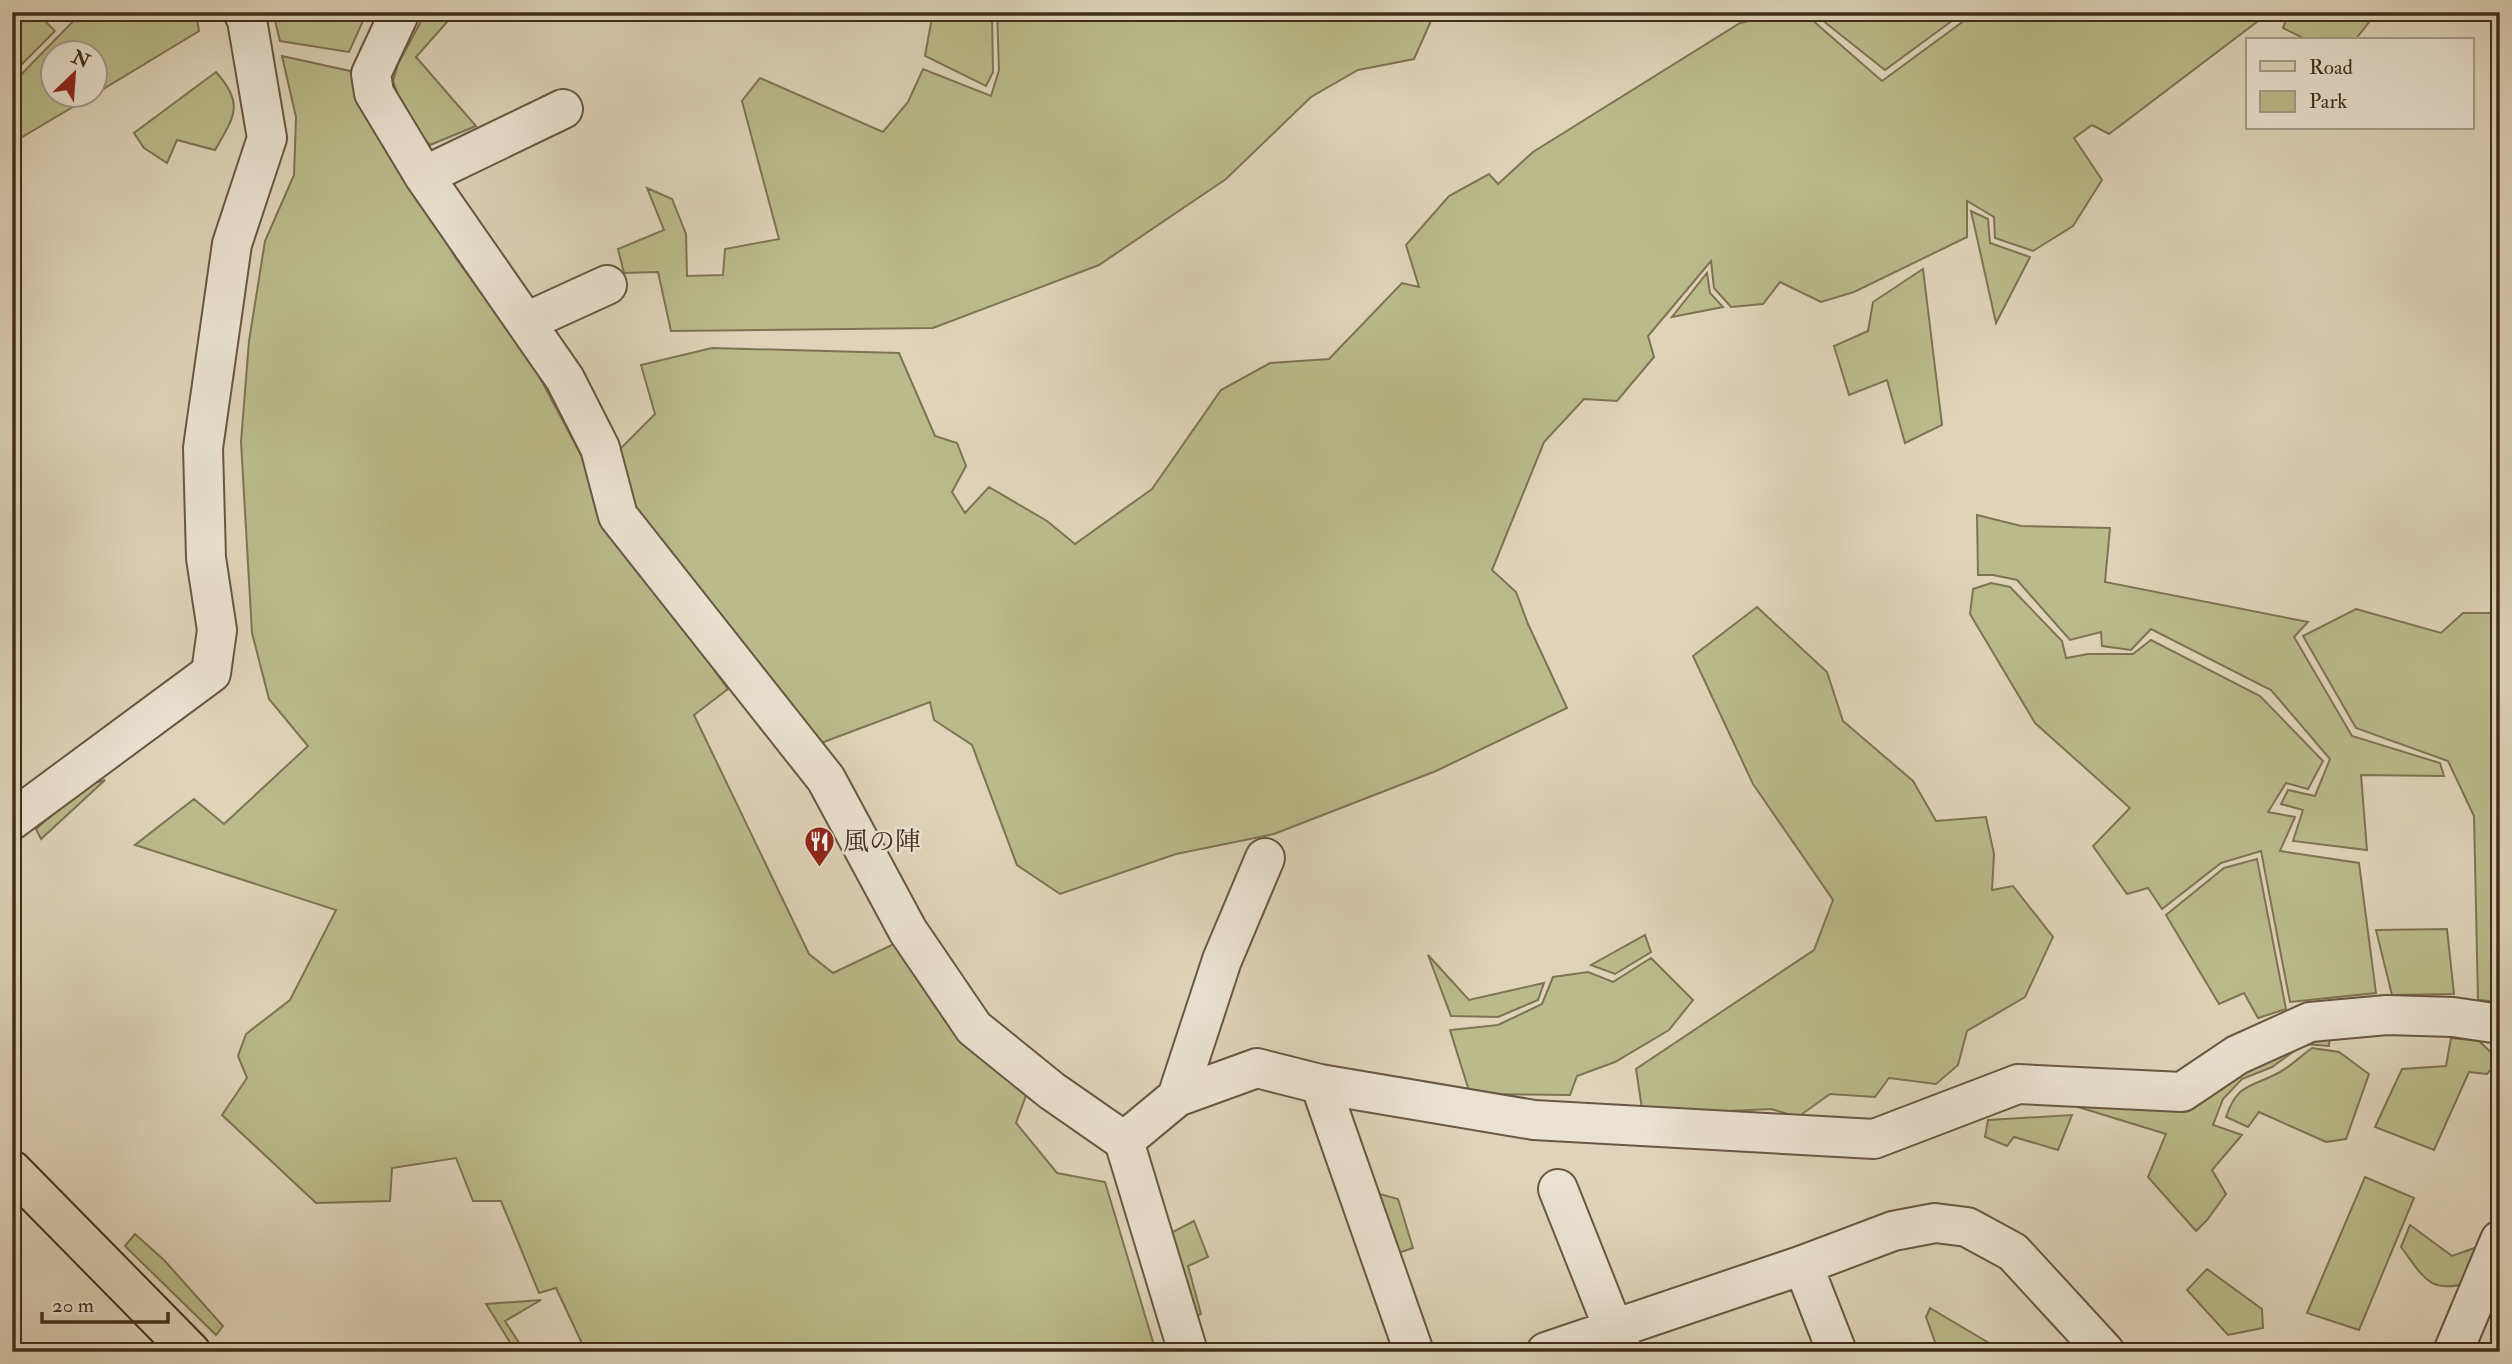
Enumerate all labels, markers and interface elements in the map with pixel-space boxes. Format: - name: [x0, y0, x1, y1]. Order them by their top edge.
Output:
- north arrow: [38, 38, 108, 108]
- legend: [2246, 38, 2474, 130]
- text: N: [67, 45, 94, 74]
- text: Road: [2309, 54, 2354, 81]
- text: Park: [2309, 88, 2347, 115]
- restaurant icon: 風の陣: [803, 825, 837, 869]
- place label: 風の陣: [843, 826, 921, 858]
- scale bar: [42, 1280, 168, 1324]
- text: 20 m: [52, 1292, 94, 1319]

